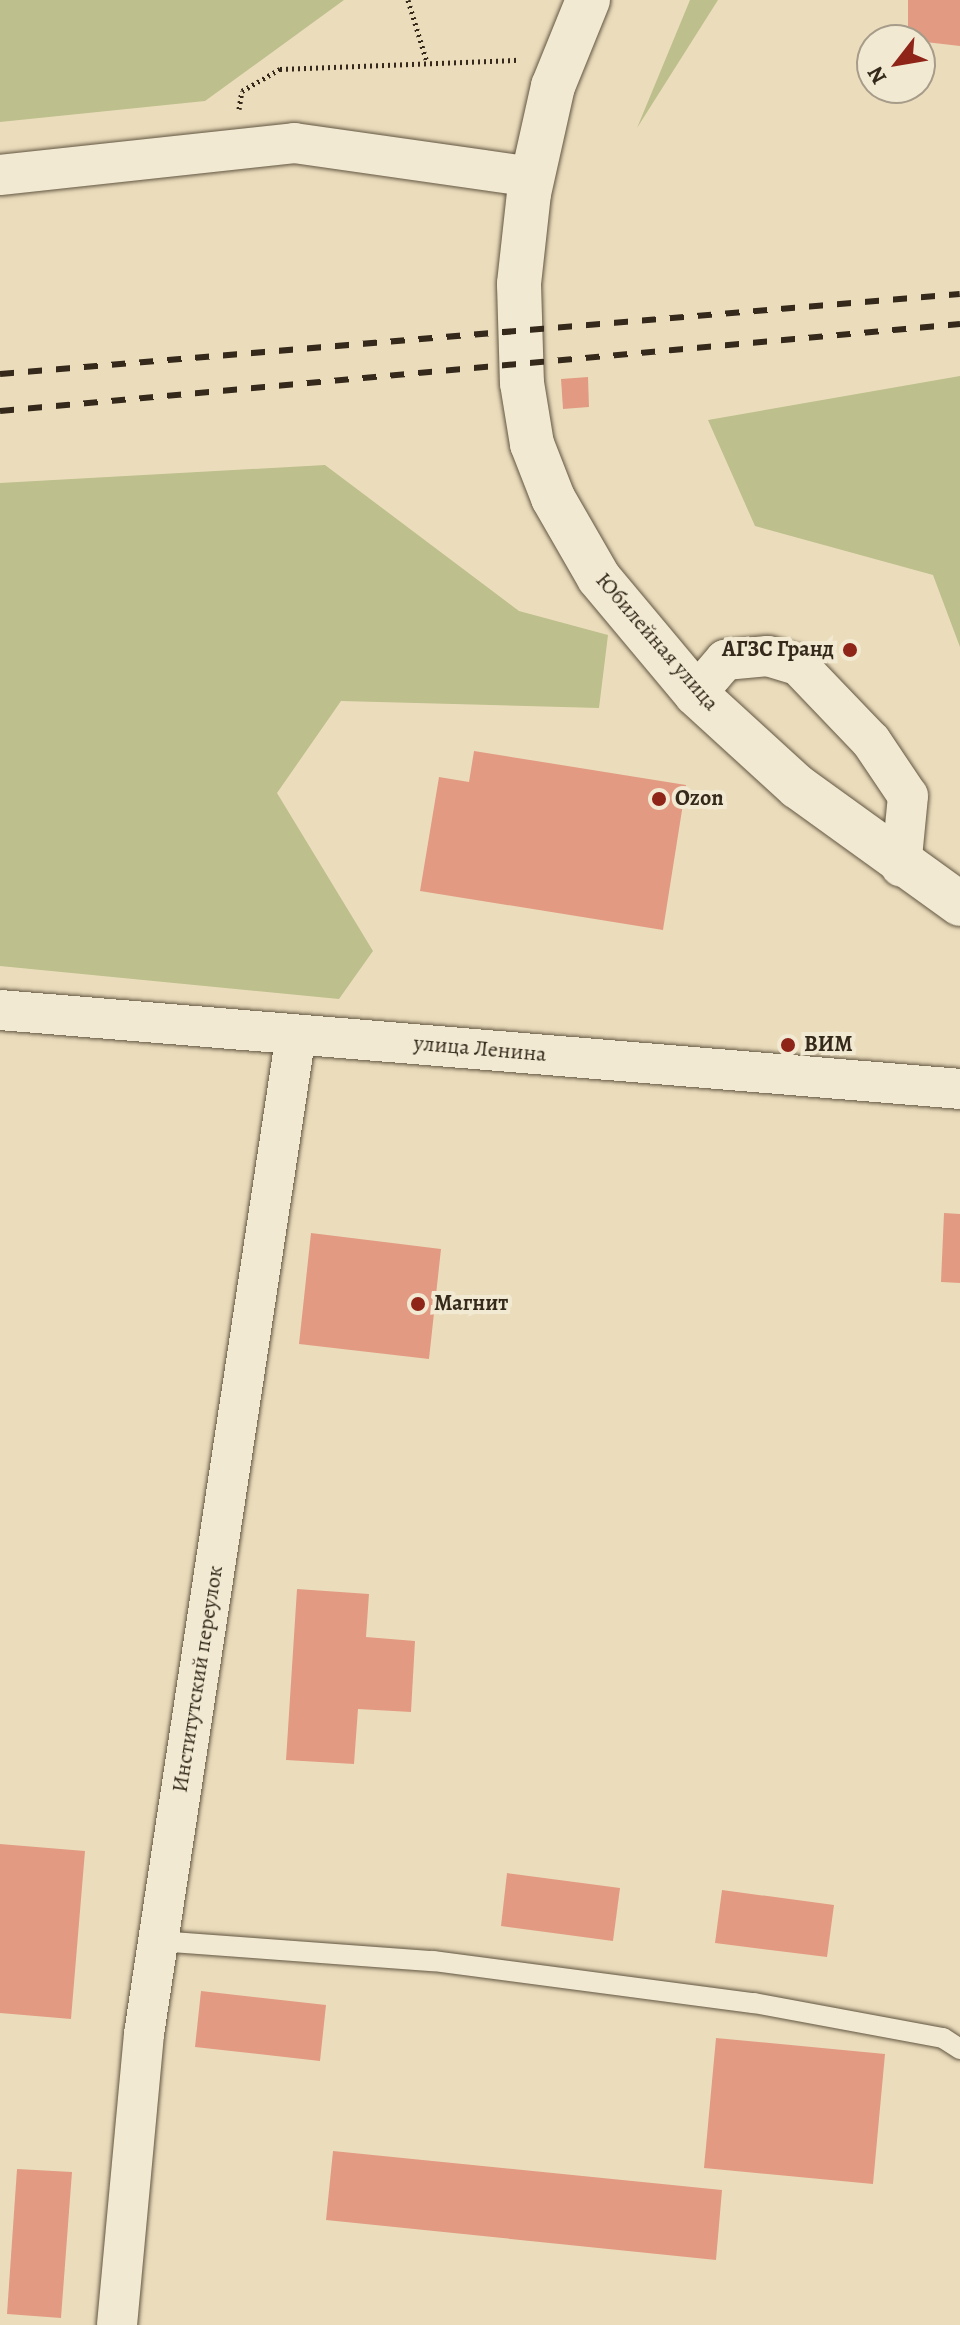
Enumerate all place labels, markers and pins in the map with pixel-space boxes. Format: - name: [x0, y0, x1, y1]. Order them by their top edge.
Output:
- place label: АГЗС Гранд: [722, 637, 834, 663]
- marker: АГЗС Гранд: [841, 641, 859, 659]
- place label: Ozon: [675, 786, 724, 812]
- marker: Ozon: [650, 790, 668, 808]
- place label: ВИМ: [804, 1032, 853, 1058]
- marker: ВИМ: [779, 1036, 797, 1054]
- place label: Магнит: [434, 1291, 508, 1317]
- marker: Магнит: [409, 1295, 427, 1313]

